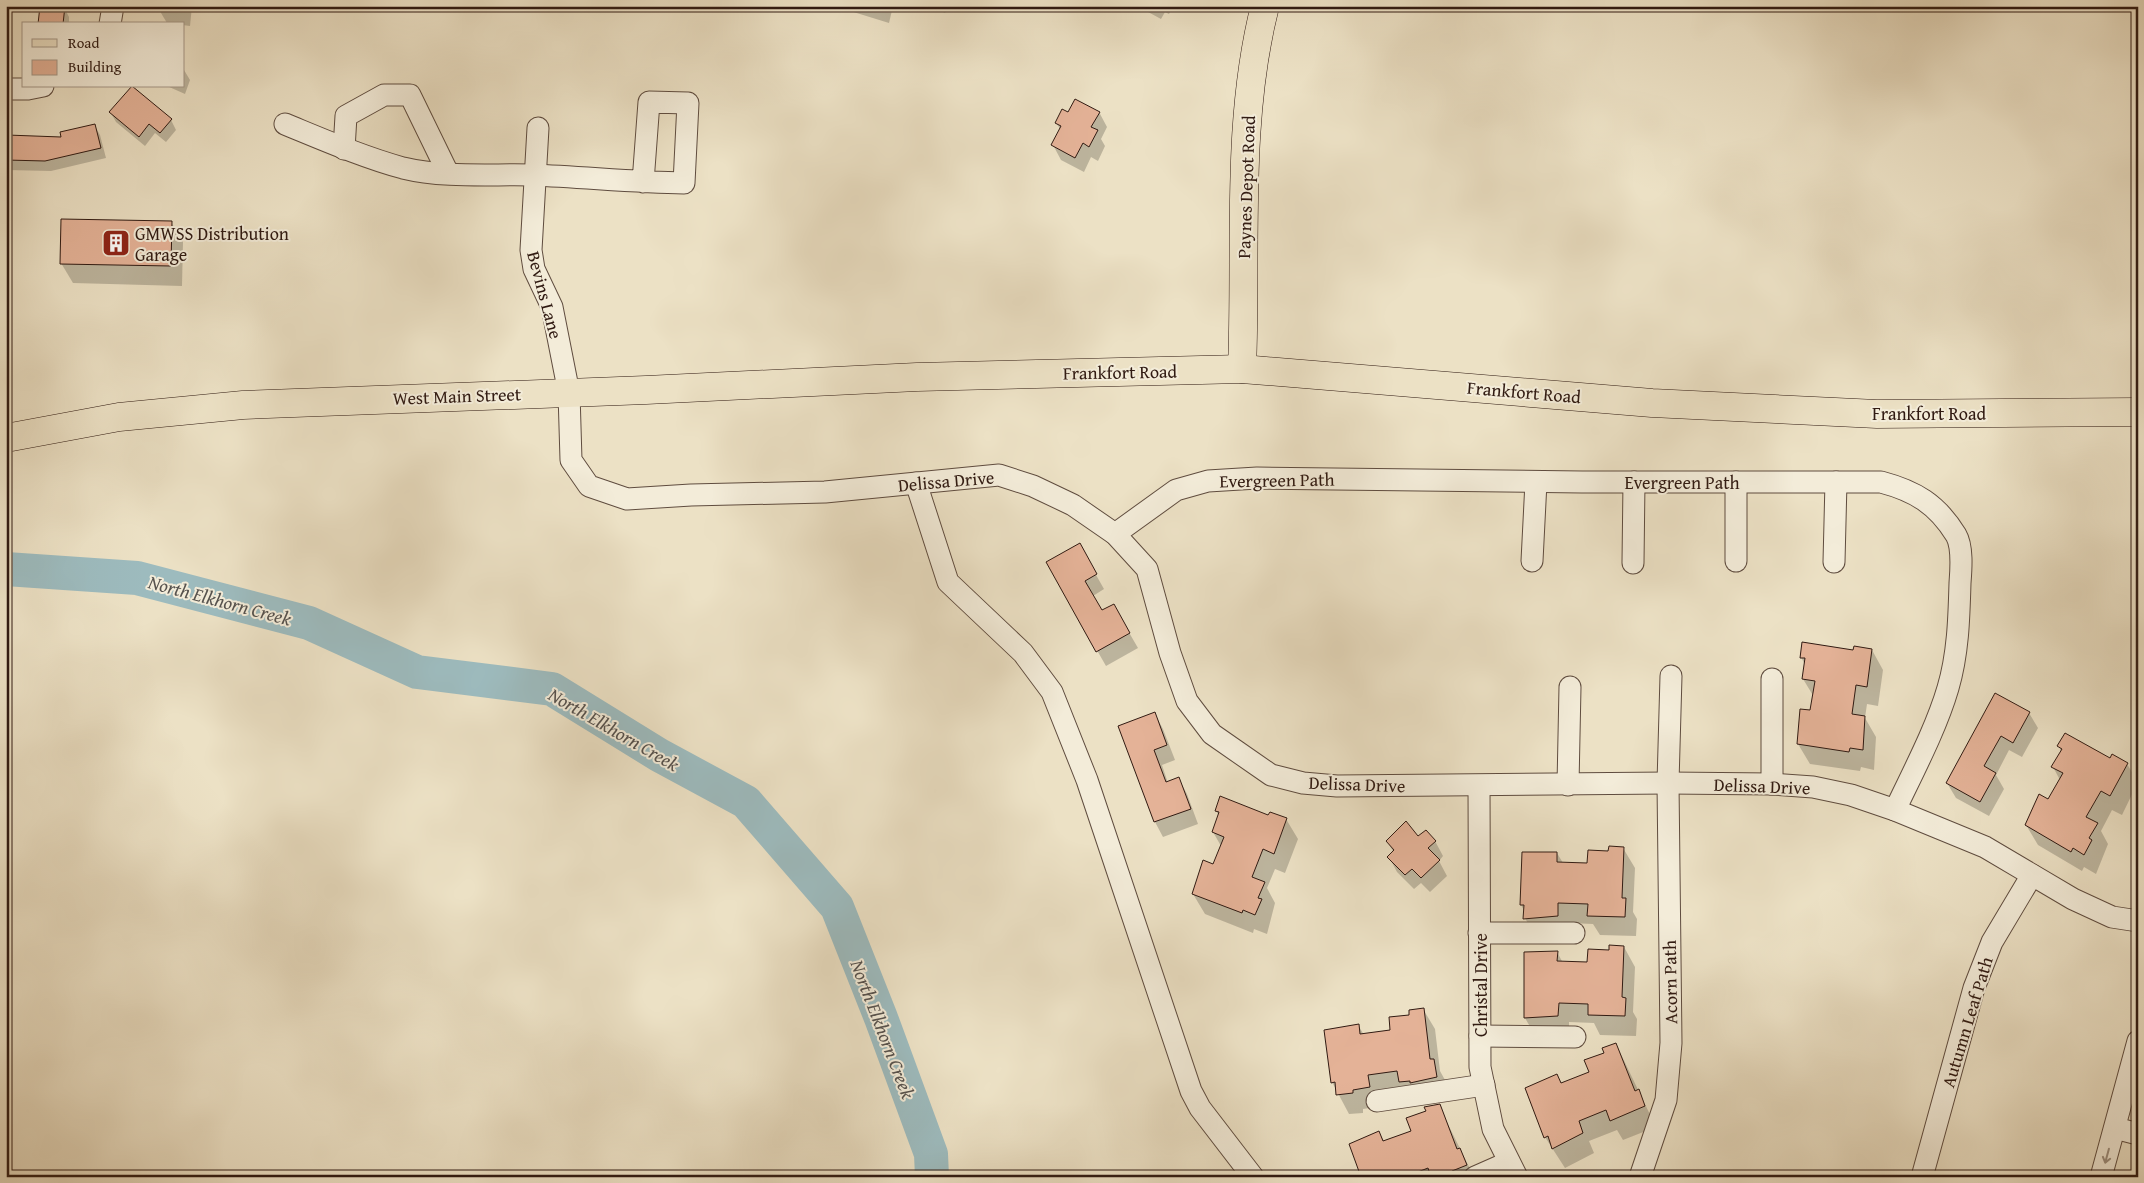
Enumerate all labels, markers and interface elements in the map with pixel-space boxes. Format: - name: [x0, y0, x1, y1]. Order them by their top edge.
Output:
- legend: [22, 22, 185, 88]
- text: Road: [68, 32, 99, 53]
- text: Building: [68, 56, 122, 77]
- street label: Paynes Depot Road: [1230, 115, 1262, 259]
- place label: GMWSS Distribution Garage: [135, 220, 289, 268]
- building icon: GMWSS Distribution Garage: [101, 228, 131, 258]
- street label: Bevins Lane: [520, 248, 570, 342]
- street label: Frankfort Road: [1063, 357, 1178, 386]
- street label: Frankfort Road: [1466, 374, 1582, 410]
- street label: West Main Street: [392, 380, 522, 412]
- street label: Frankfort Road: [1872, 400, 1986, 427]
- street label: Delissa Drive: [897, 463, 995, 499]
- street label: Evergreen Path: [1219, 465, 1335, 495]
- street label: Evergreen Path: [1624, 469, 1740, 496]
- water label: North Elkhorn Creek: [145, 567, 295, 633]
- water label: North Elkhorn Creek: [543, 680, 685, 778]
- street label: Delissa Drive: [1308, 769, 1406, 799]
- street label: Delissa Drive: [1713, 771, 1811, 801]
- street label: Christal Drive: [1467, 933, 1494, 1037]
- street label: Acorn Path: [1656, 940, 1684, 1024]
- street label: Autumn Leaf Path: [1934, 953, 2000, 1091]
- water label: North Elkhorn Creek: [843, 955, 922, 1103]
- one-way arrow: [2102, 1148, 2112, 1164]

